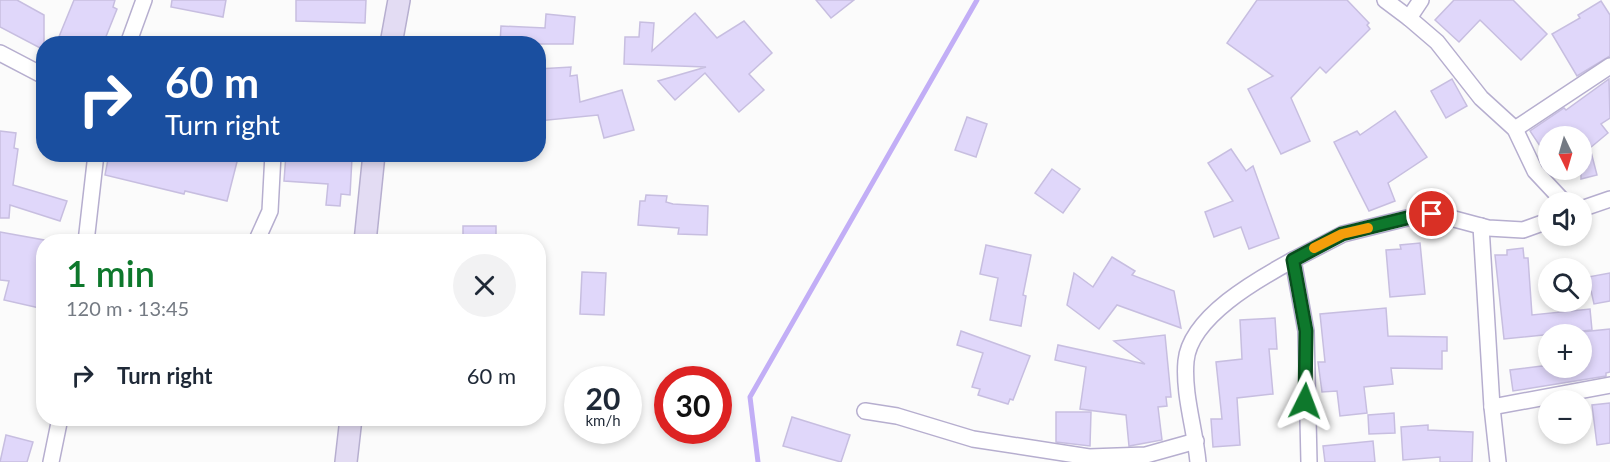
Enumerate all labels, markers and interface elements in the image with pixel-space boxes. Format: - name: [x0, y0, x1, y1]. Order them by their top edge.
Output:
- text: 60 m: [165, 57, 259, 107]
- icon: right: [66, 60, 144, 138]
- text: Turn right: [165, 108, 280, 141]
- north arrow: [1538, 126, 1592, 180]
- map controls: [1538, 126, 1592, 444]
- pin: [1406, 188, 1457, 239]
- button: sound: [1538, 192, 1592, 246]
- icon: arrive: [1415, 197, 1448, 230]
- text: 1 min: [66, 251, 155, 295]
- button: close: [453, 254, 516, 317]
- button: search: [1538, 258, 1592, 312]
- text: 120 m · 13:45: [66, 296, 189, 320]
- button: +: [1538, 324, 1592, 378]
- icon: right: [66, 359, 99, 392]
- text: Turn right: [117, 362, 212, 389]
- text: 60 m: [467, 362, 516, 389]
- speed limit sign: 30: [654, 366, 732, 444]
- position arrow: [1273, 369, 1337, 433]
- text: 20: [586, 380, 620, 416]
- button: −: [1538, 390, 1592, 444]
- text: km/h: [585, 411, 621, 429]

